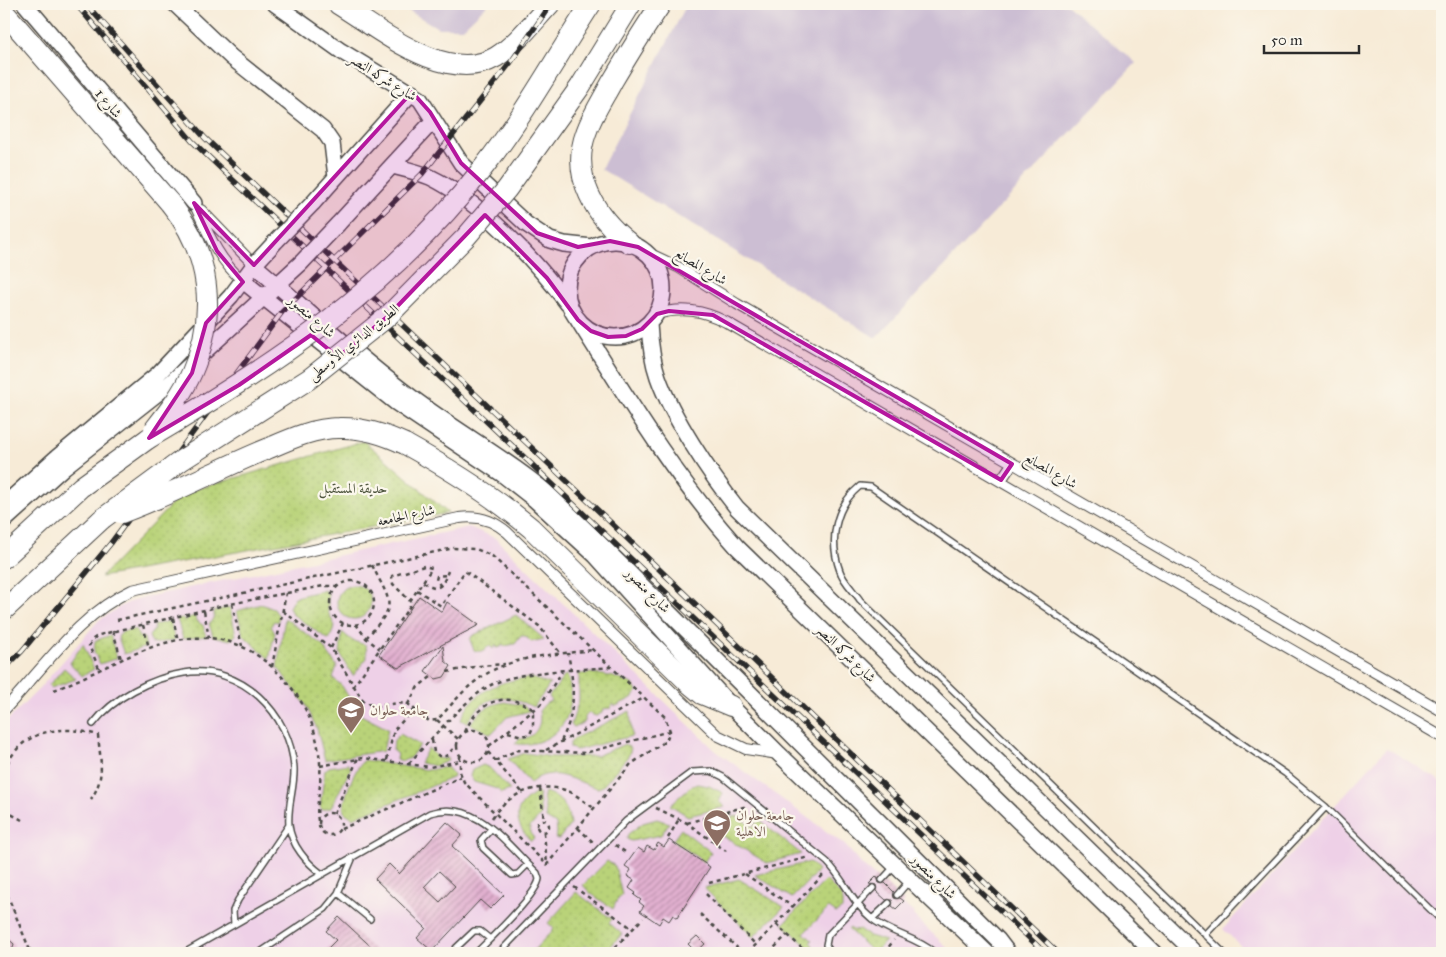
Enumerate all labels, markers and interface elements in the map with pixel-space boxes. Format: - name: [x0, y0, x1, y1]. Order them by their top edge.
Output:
- scale bar: [1264, 22, 1358, 54]
- text: 50 m: [1271, 31, 1303, 49]
- street label: شارع شركه النصر: [342, 49, 420, 108]
- street label: شارع 1: [89, 85, 126, 123]
- street label: شارع المصانع: [669, 244, 730, 293]
- street label: شارع منصور: [281, 290, 339, 344]
- street label: الطريق الدائري الأوسطى: [303, 299, 404, 387]
- street label: شارع المصانع: [1019, 449, 1080, 497]
- park label: حديقة المستقبل: [319, 480, 387, 499]
- street label: شارع الجامعه: [376, 501, 437, 533]
- street label: شارع منصور: [618, 563, 674, 619]
- street label: شارع شركه النصر: [809, 619, 879, 688]
- school or university icon: جامعة حلوان: [336, 695, 366, 734]
- place label: جامعة حلوان: [370, 702, 428, 719]
- place label: جامعة حلوان الاهلية: [736, 807, 794, 840]
- school or university icon: جامعة حلوان الاهلية: [702, 808, 732, 847]
- street label: شارع منصور: [904, 849, 960, 905]

